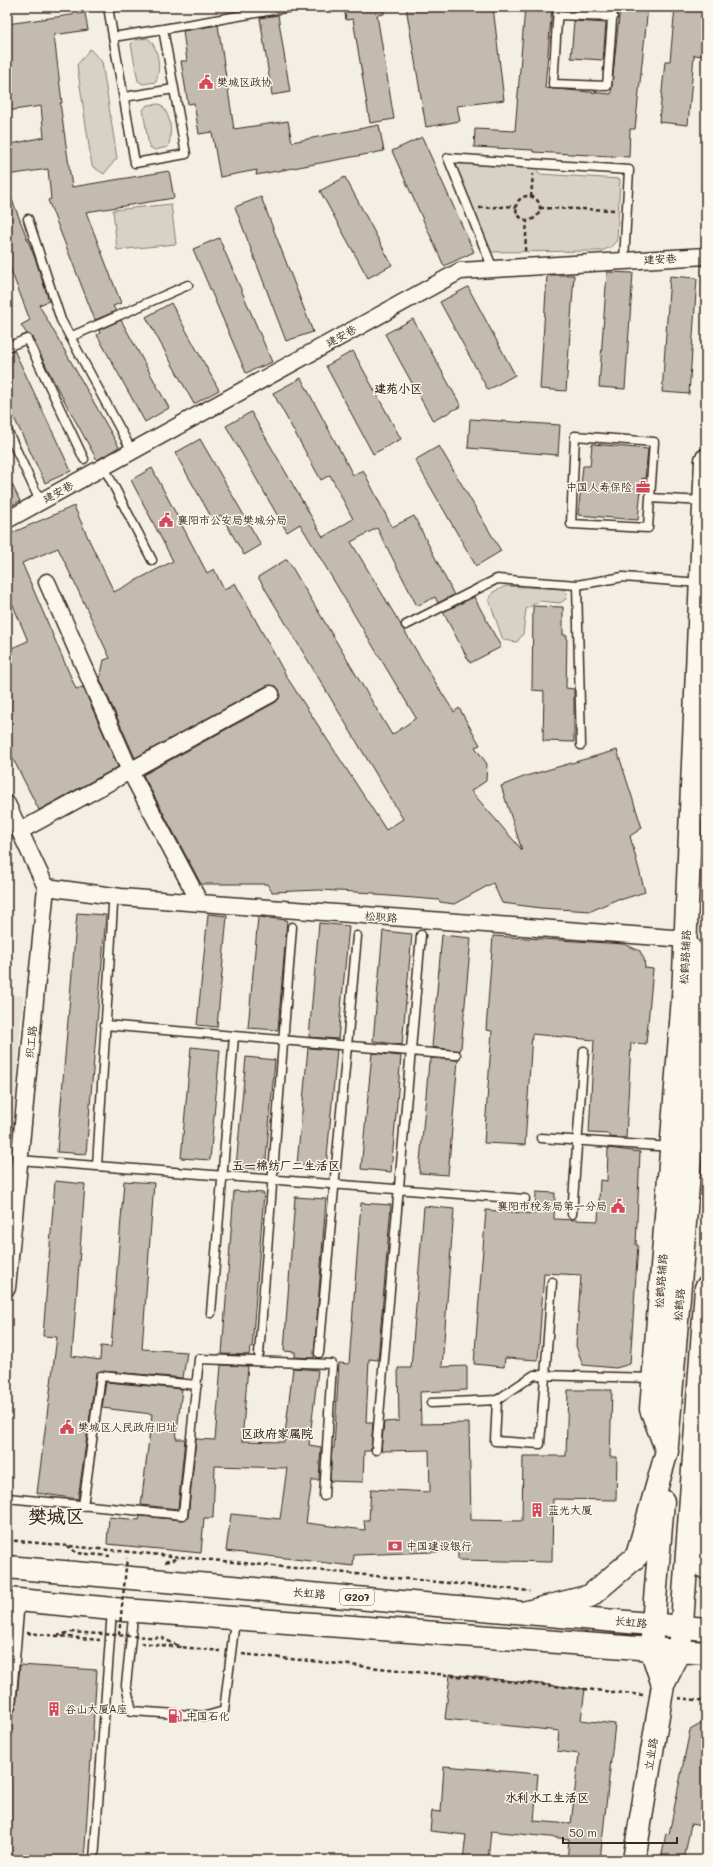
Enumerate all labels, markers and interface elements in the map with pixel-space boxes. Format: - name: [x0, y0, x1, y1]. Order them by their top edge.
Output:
- public building icon: 樊城区政协: [198, 74, 214, 90]
- place label: 樊城区政协: [217, 74, 272, 89]
- street label: 建安巷: [643, 250, 677, 267]
- street label: 建安巷: [323, 321, 359, 350]
- district label: 建苑小区: [374, 380, 422, 396]
- street label: 建安巷: [40, 477, 76, 506]
- place label: 中国人寿保险: [566, 479, 632, 494]
- office icon: 中国人寿保险: [635, 479, 651, 495]
- public building icon: 襄阳市公安局樊城分局: [158, 512, 174, 528]
- place label: 襄阳市公安局樊城分局: [177, 512, 287, 527]
- street label: 松职路: [364, 908, 398, 925]
- street label: 松鹤路辅路: [676, 929, 693, 985]
- street label: 织工路: [21, 1025, 40, 1059]
- district label: 五一棉纺厂二生活区: [232, 1157, 340, 1173]
- place label: 襄阳市税务局第一分局: [497, 1198, 607, 1213]
- public building icon: 襄阳市税务局第一分局: [610, 1198, 626, 1214]
- street label: 松鹤路辅路: [651, 1253, 670, 1309]
- street label: 松鹤路: [670, 1288, 687, 1322]
- public building icon: 樊城区人民政府旧址: [59, 1419, 75, 1435]
- place label: 樊城区人民政府旧址: [78, 1419, 177, 1434]
- district label: 区政府家属院: [241, 1425, 313, 1441]
- building icon: 蓝光大厦: [529, 1502, 545, 1518]
- place label: 蓝光大厦: [548, 1502, 592, 1517]
- district label: 樊城区: [27, 1503, 85, 1528]
- bank icon: 中国建设银行: [387, 1538, 403, 1554]
- place label: 中国建设银行: [406, 1538, 472, 1553]
- street label: 长虹路: [292, 1584, 326, 1601]
- road number: G207: [340, 1589, 374, 1605]
- street label: 长虹路: [614, 1612, 648, 1631]
- building icon: 谷山大厦A座: [46, 1701, 62, 1717]
- place label: 谷山大厦A座: [65, 1701, 128, 1716]
- fuel station icon: 中国石化: [167, 1708, 183, 1724]
- place label: 中国石化: [186, 1708, 230, 1723]
- street label: 立业路: [641, 1736, 660, 1771]
- district label: 水利水工生活区: [505, 1789, 589, 1805]
- scale bar: [563, 1819, 677, 1845]
- text: 50 m: [569, 1824, 597, 1840]

